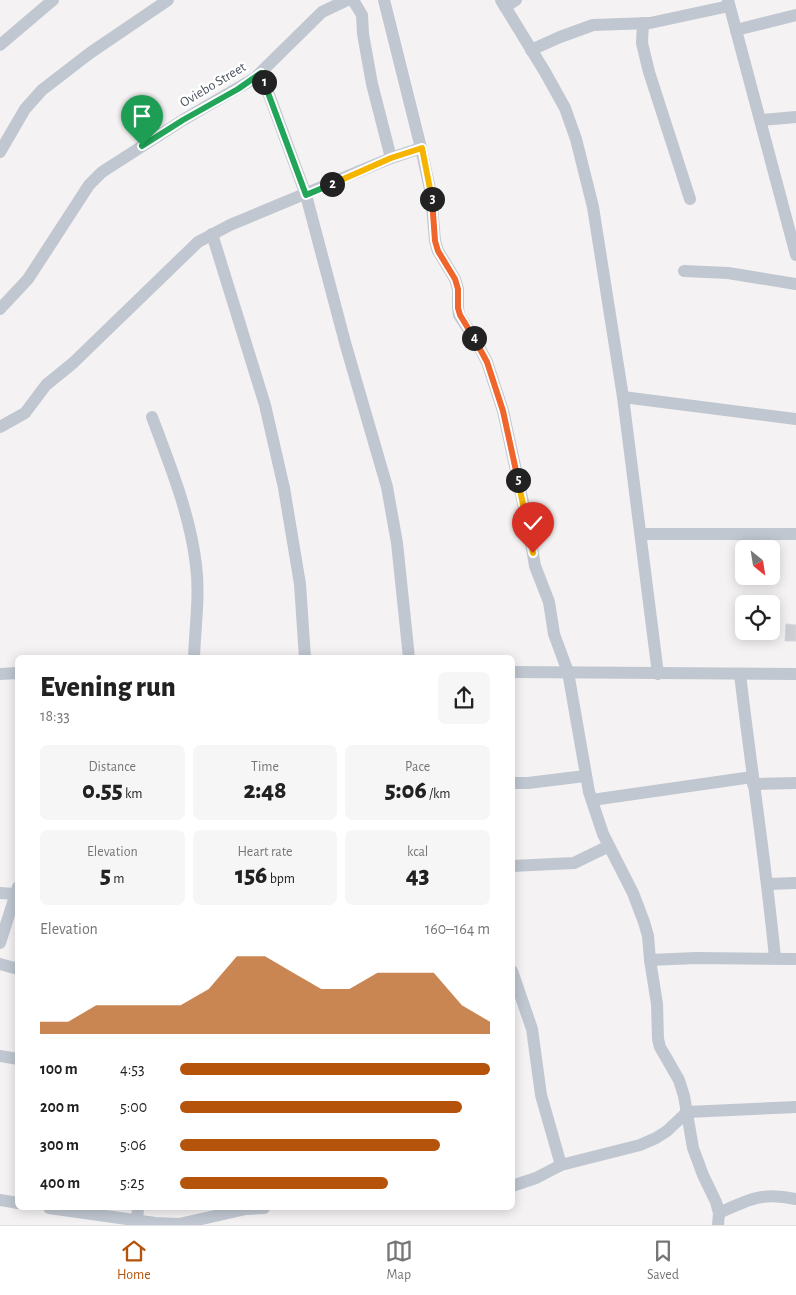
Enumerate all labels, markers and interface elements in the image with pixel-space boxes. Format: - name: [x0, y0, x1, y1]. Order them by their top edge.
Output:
- street label: Oviebo Street: [178, 60, 249, 110]
- pin: 1: [252, 70, 276, 94]
- text: 1: [262, 75, 267, 89]
- pin: [121, 95, 163, 146]
- icon: arrive: [128, 102, 156, 130]
- pin: 2: [320, 172, 344, 196]
- text: 2: [329, 177, 336, 191]
- pin: 3: [420, 186, 444, 212]
- text: 3: [429, 192, 436, 206]
- pin: 4: [462, 326, 486, 350]
- text: 4: [471, 331, 478, 345]
- pin: 5: [506, 468, 530, 492]
- text: 5: [515, 473, 522, 487]
- pin: [512, 502, 554, 553]
- icon: check: [519, 509, 547, 537]
- north arrow: [735, 540, 780, 585]
- map controls: [735, 540, 780, 640]
- button: locate: [735, 595, 780, 640]
- button: share: [438, 672, 490, 724]
- text: Evening run: [40, 674, 176, 702]
- text: 18:33: [40, 708, 70, 724]
- text: Distance: [89, 760, 136, 774]
- text: Time: [251, 760, 279, 774]
- text: Pace: [405, 760, 430, 774]
- text: 0.55: [82, 778, 123, 803]
- text: 2:48: [243, 778, 287, 803]
- text: 5:06: [385, 778, 427, 803]
- text: km: [123, 787, 143, 801]
- text: /km: [427, 787, 451, 801]
- text: Elevation: [87, 845, 138, 859]
- text: Heart rate: [238, 845, 292, 859]
- text: kcal: [407, 845, 428, 859]
- text: 5: [100, 863, 111, 888]
- text: 156: [235, 863, 267, 888]
- text: 43: [406, 863, 430, 888]
- text: m: [111, 872, 125, 886]
- text: bpm: [267, 872, 295, 886]
- text: Elevation: [40, 921, 98, 937]
- text: 160–164 m: [425, 921, 490, 937]
- text: 100 m: [40, 1061, 78, 1077]
- text: 4:53: [120, 1061, 145, 1077]
- text: 200 m: [40, 1099, 80, 1115]
- text: 5:00: [120, 1099, 147, 1115]
- text: 300 m: [40, 1137, 79, 1153]
- text: 5:06: [120, 1137, 146, 1153]
- text: 400 m: [40, 1175, 80, 1191]
- text: 5:25: [120, 1175, 144, 1191]
- tab: Home: [117, 1237, 151, 1284]
- tab: Map: [385, 1237, 413, 1284]
- tab: Saved: [647, 1237, 679, 1284]

